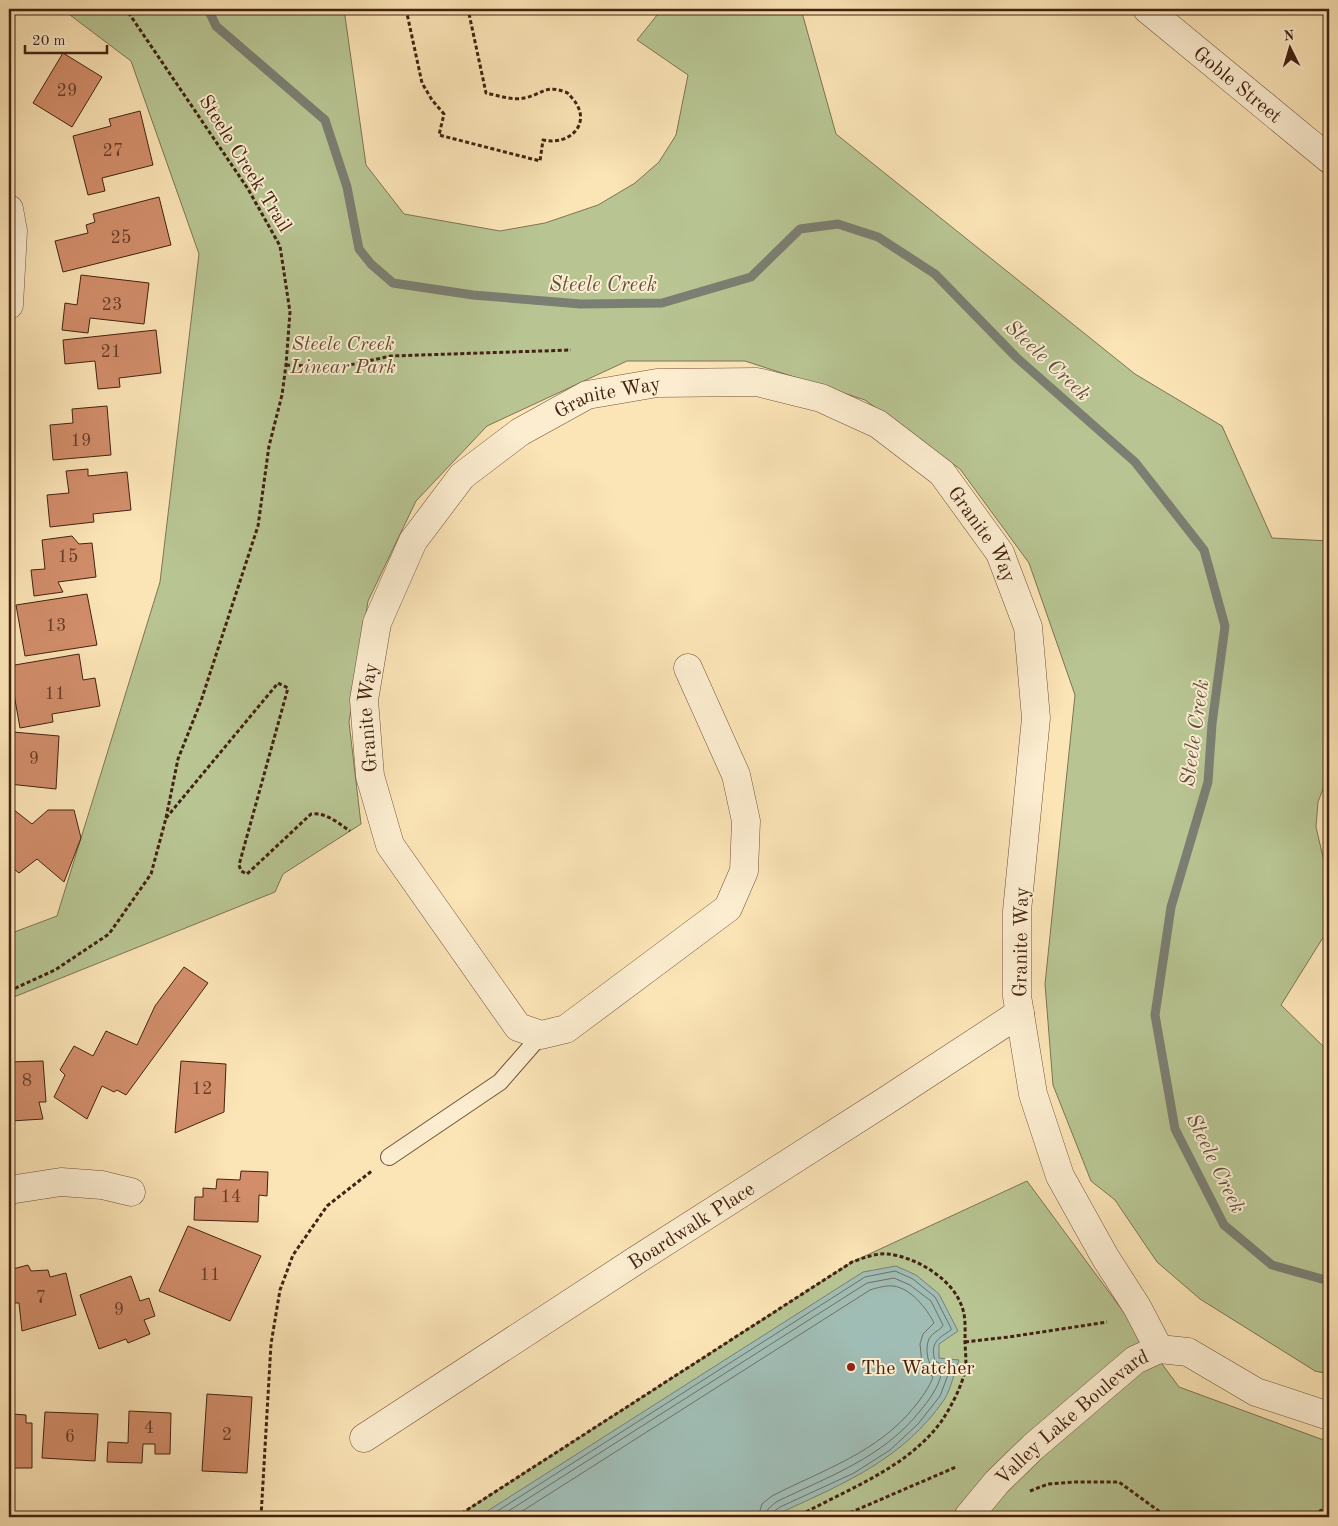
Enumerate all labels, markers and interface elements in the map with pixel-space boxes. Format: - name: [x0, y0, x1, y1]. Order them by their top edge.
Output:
- scale bar: [25, 22, 108, 54]
- north arrow: [1266, 22, 1316, 72]
- text: N: [1283, 29, 1295, 43]
- text: 20 m: [32, 34, 66, 49]
- street label: Goble Street: [1189, 44, 1285, 128]
- house number: 29: [57, 82, 77, 100]
- street label: Steele Creek Trail: [194, 92, 294, 236]
- house number: 27: [103, 142, 123, 160]
- house number: 25: [111, 229, 131, 247]
- water label: Steele Creek: [549, 275, 657, 296]
- house number: 23: [102, 296, 122, 314]
- water label: Steele Creek: [1000, 317, 1094, 406]
- park label: Steele Creek Linear Park: [289, 335, 396, 378]
- house number: 21: [101, 343, 121, 361]
- street label: Granite Way: [551, 374, 663, 423]
- house number: 19: [71, 432, 91, 450]
- street label: Granite Way: [943, 483, 1018, 586]
- house number: 15: [58, 548, 78, 566]
- house number: 13: [46, 617, 66, 635]
- street label: Granite Way: [356, 661, 382, 773]
- water label: Steele Creek: [1178, 678, 1213, 788]
- house number: 11: [45, 685, 65, 703]
- house number: 9: [29, 750, 39, 768]
- street label: Granite Way: [1011, 886, 1033, 997]
- house number: 8: [22, 1072, 32, 1090]
- house number: 12: [192, 1080, 212, 1098]
- water label: Steele Creek: [1182, 1110, 1248, 1217]
- street label: Boardwalk Place: [625, 1179, 759, 1275]
- house number: 14: [221, 1188, 241, 1206]
- house number: 11: [200, 1266, 220, 1284]
- house number: 7: [36, 1289, 46, 1307]
- house number: 9: [114, 1301, 124, 1319]
- street label: Valley Lake Boulevard: [993, 1347, 1152, 1490]
- place label: The Watcher: [861, 1359, 975, 1379]
- marker: The Watcher: [845, 1361, 857, 1373]
- house number: 4: [144, 1419, 154, 1437]
- house number: 2: [222, 1426, 232, 1444]
- house number: 6: [65, 1428, 75, 1446]

